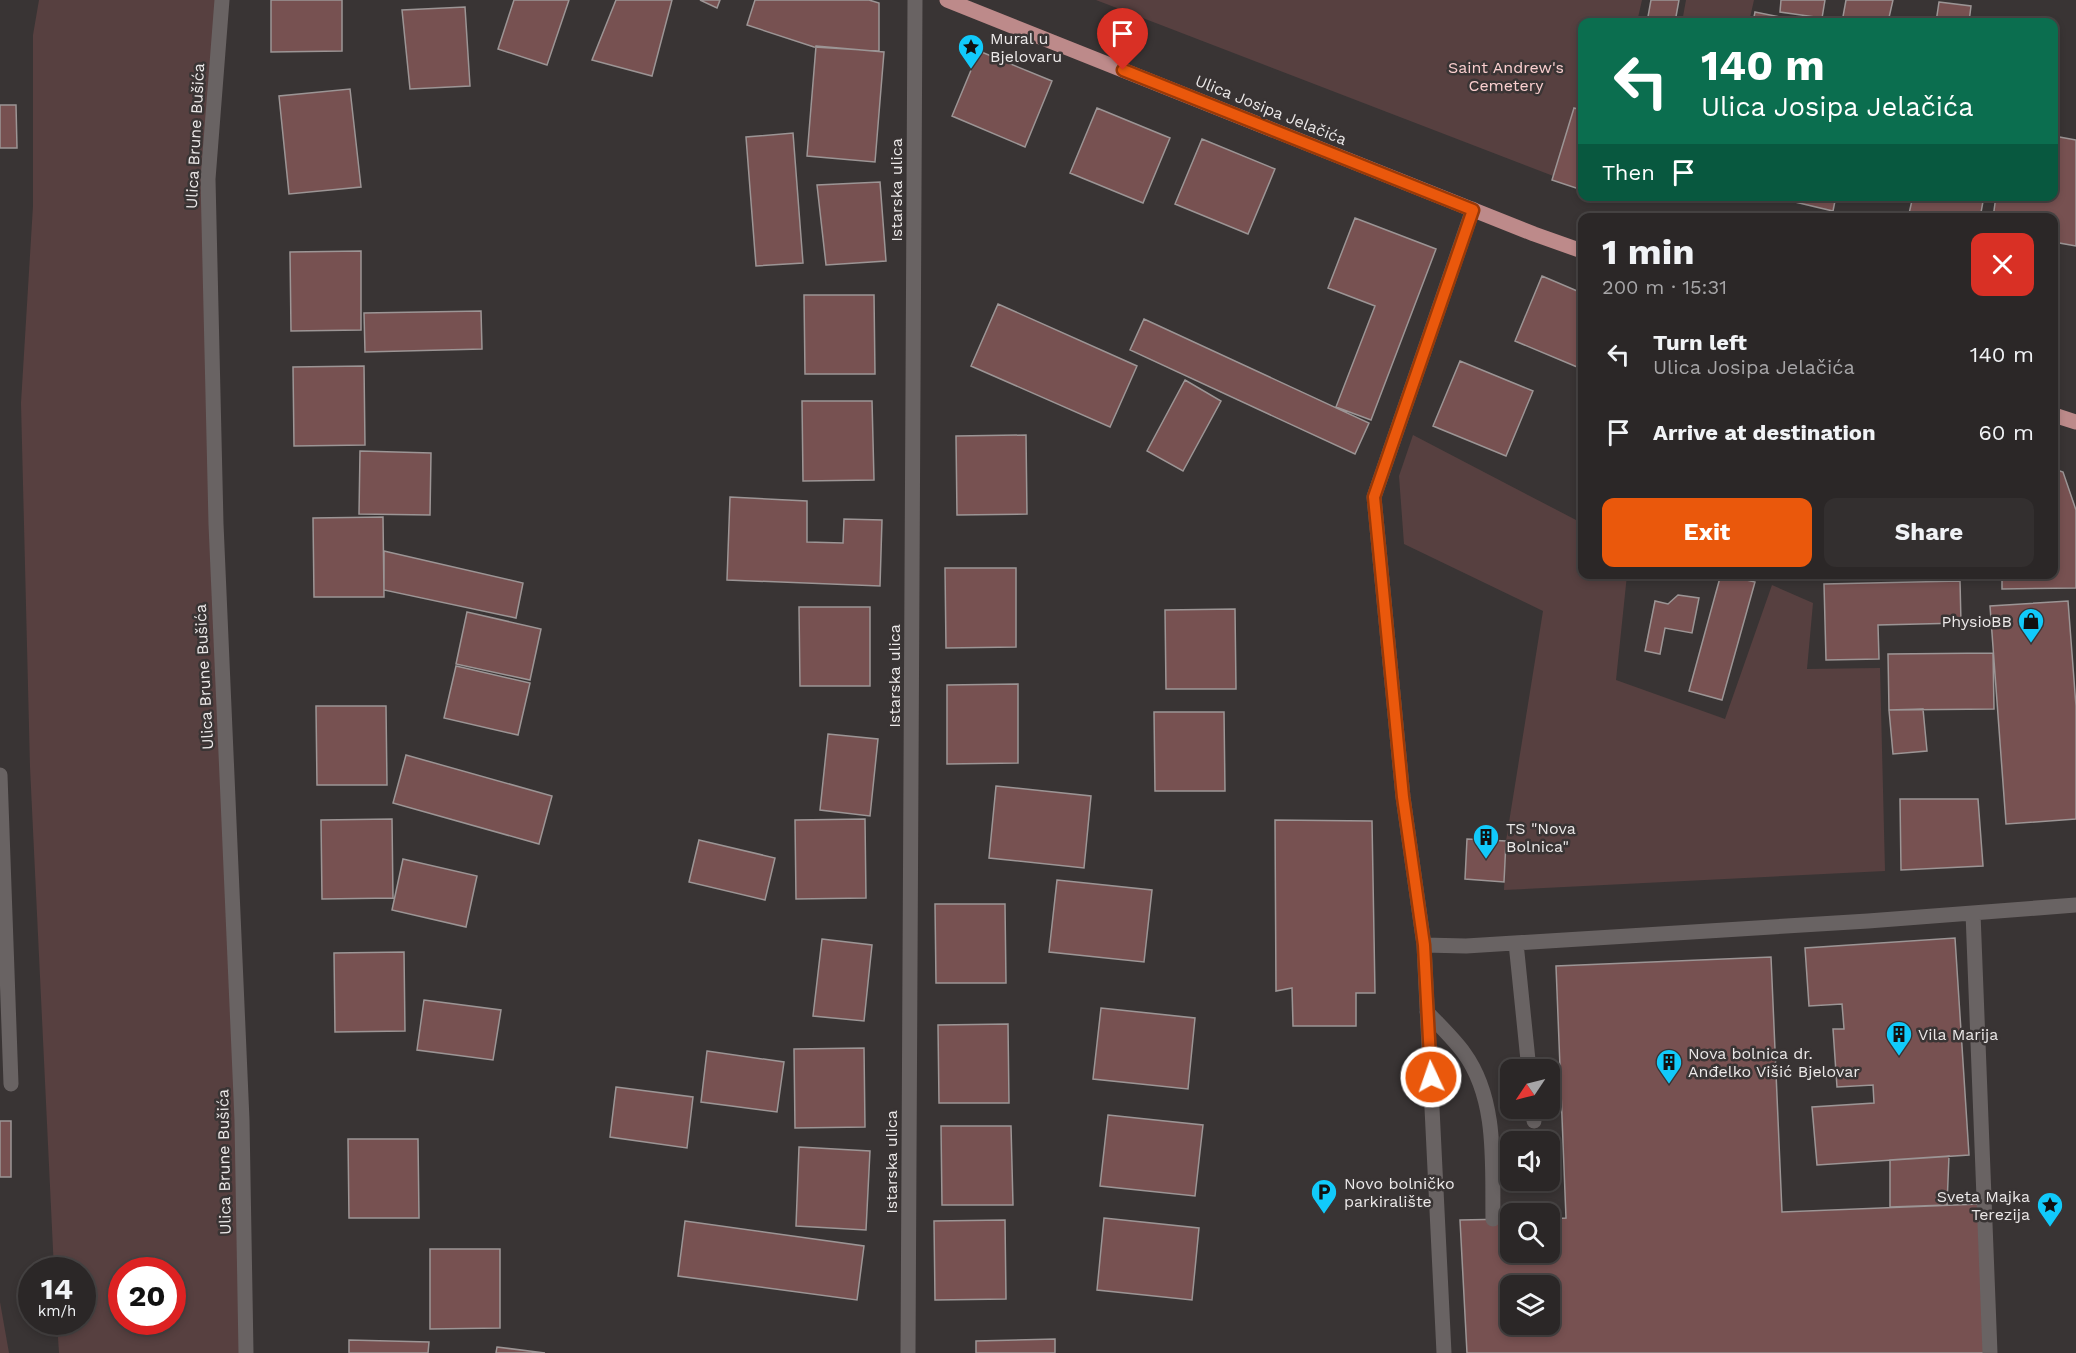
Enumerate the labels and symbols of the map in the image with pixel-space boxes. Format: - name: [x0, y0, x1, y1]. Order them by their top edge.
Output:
- pin: [1097, 8, 1148, 70]
- place label: Mural u Bjelovaru: [990, 29, 1062, 66]
- place icon: Mural u Bjelovaru: [956, 32, 986, 70]
- park label: Saint Andrew's Cemetery: [1448, 58, 1564, 95]
- street label: Ulica Brune Bušića: [182, 63, 208, 209]
- street label: Ulica Josipa Jelačića: [1193, 71, 1349, 149]
- street label: Istarska ulica: [887, 138, 906, 242]
- street label: Ulica Brune Bušića: [191, 604, 217, 750]
- shop icon: PhysioBB: [2016, 606, 2046, 644]
- place label: PhysioBB: [1941, 612, 2012, 631]
- street label: Istarska ulica: [885, 624, 904, 728]
- place label: TS "Nova Bolnica": [1506, 819, 1576, 856]
- building icon: TS "Nova Bolnica": [1471, 822, 1501, 860]
- building icon: Vila Marija: [1884, 1019, 1914, 1057]
- place label: Vila Marija: [1918, 1025, 1998, 1044]
- place label: Nova bolnica dr. Anđelko Višić Bjelovar: [1688, 1044, 1860, 1081]
- position arrow: [1399, 1045, 1463, 1109]
- building icon: Nova bolnica dr. Anđelko Višić Bjelovar: [1654, 1047, 1684, 1085]
- north arrow: [1500, 1059, 1560, 1119]
- street label: Ulica Brune Bušića: [213, 1089, 235, 1235]
- street label: Istarska ulica: [882, 1110, 901, 1214]
- place label: Novo bolničko parkiralište: [1344, 1174, 1455, 1211]
- parking icon: Novo bolničko parkiralište: [1309, 1177, 1339, 1215]
- place label: Sveta Majka Terezija: [1937, 1187, 2030, 1224]
- place icon: Sveta Majka Terezija: [2035, 1190, 2065, 1228]
- speed limit sign: 20: [108, 1257, 186, 1335]

